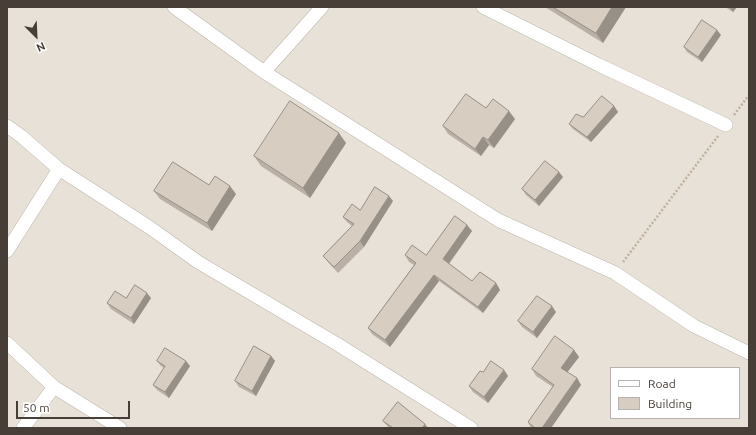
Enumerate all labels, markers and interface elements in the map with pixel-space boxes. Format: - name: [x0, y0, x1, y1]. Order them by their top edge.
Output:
- north arrow: [16, 16, 56, 56]
- text: N: [35, 40, 47, 54]
- legend: [610, 367, 740, 419]
- text: Road: [648, 377, 676, 390]
- scale bar: [18, 393, 132, 419]
- text: Building: [648, 397, 692, 410]
- text: 50 m: [23, 401, 50, 414]

